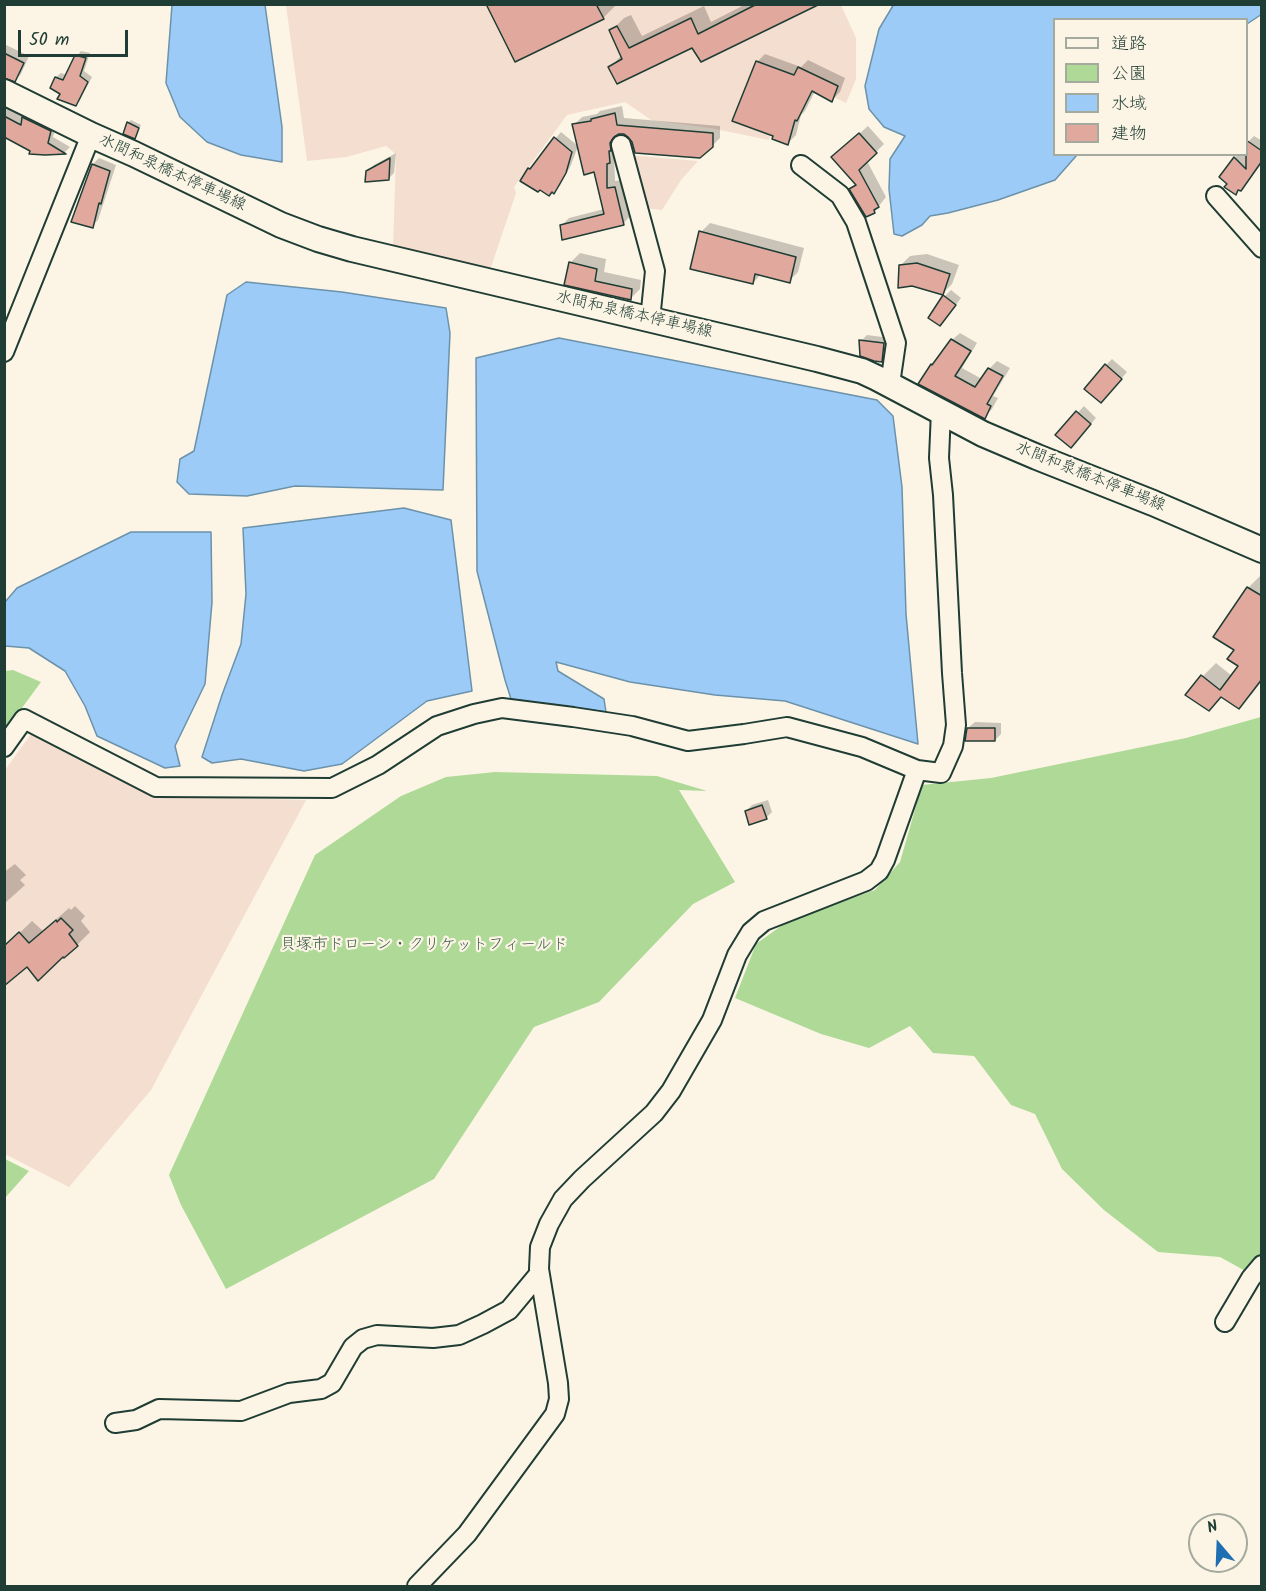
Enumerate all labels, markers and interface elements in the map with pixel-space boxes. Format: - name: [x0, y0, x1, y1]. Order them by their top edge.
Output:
- scale bar: [21, 18, 130, 56]
- legend: [1053, 18, 1248, 156]
- text: 50 m: [29, 26, 69, 55]
- text: 道路: [1111, 30, 1147, 59]
- text: 公園: [1111, 60, 1147, 89]
- text: 水域: [1111, 90, 1147, 119]
- text: 建物: [1111, 120, 1147, 149]
- street label: 水間和泉橋本停車場線: [95, 131, 249, 217]
- street label: 水間和泉橋本停車場線: [554, 289, 714, 343]
- street label: 水間和泉橋本停車場線: [1012, 439, 1168, 517]
- park label: 貝塚市ドローン・クリケットフィールド: [280, 936, 568, 956]
- north arrow: [1188, 1513, 1248, 1573]
- text: N: [1204, 1514, 1221, 1541]

